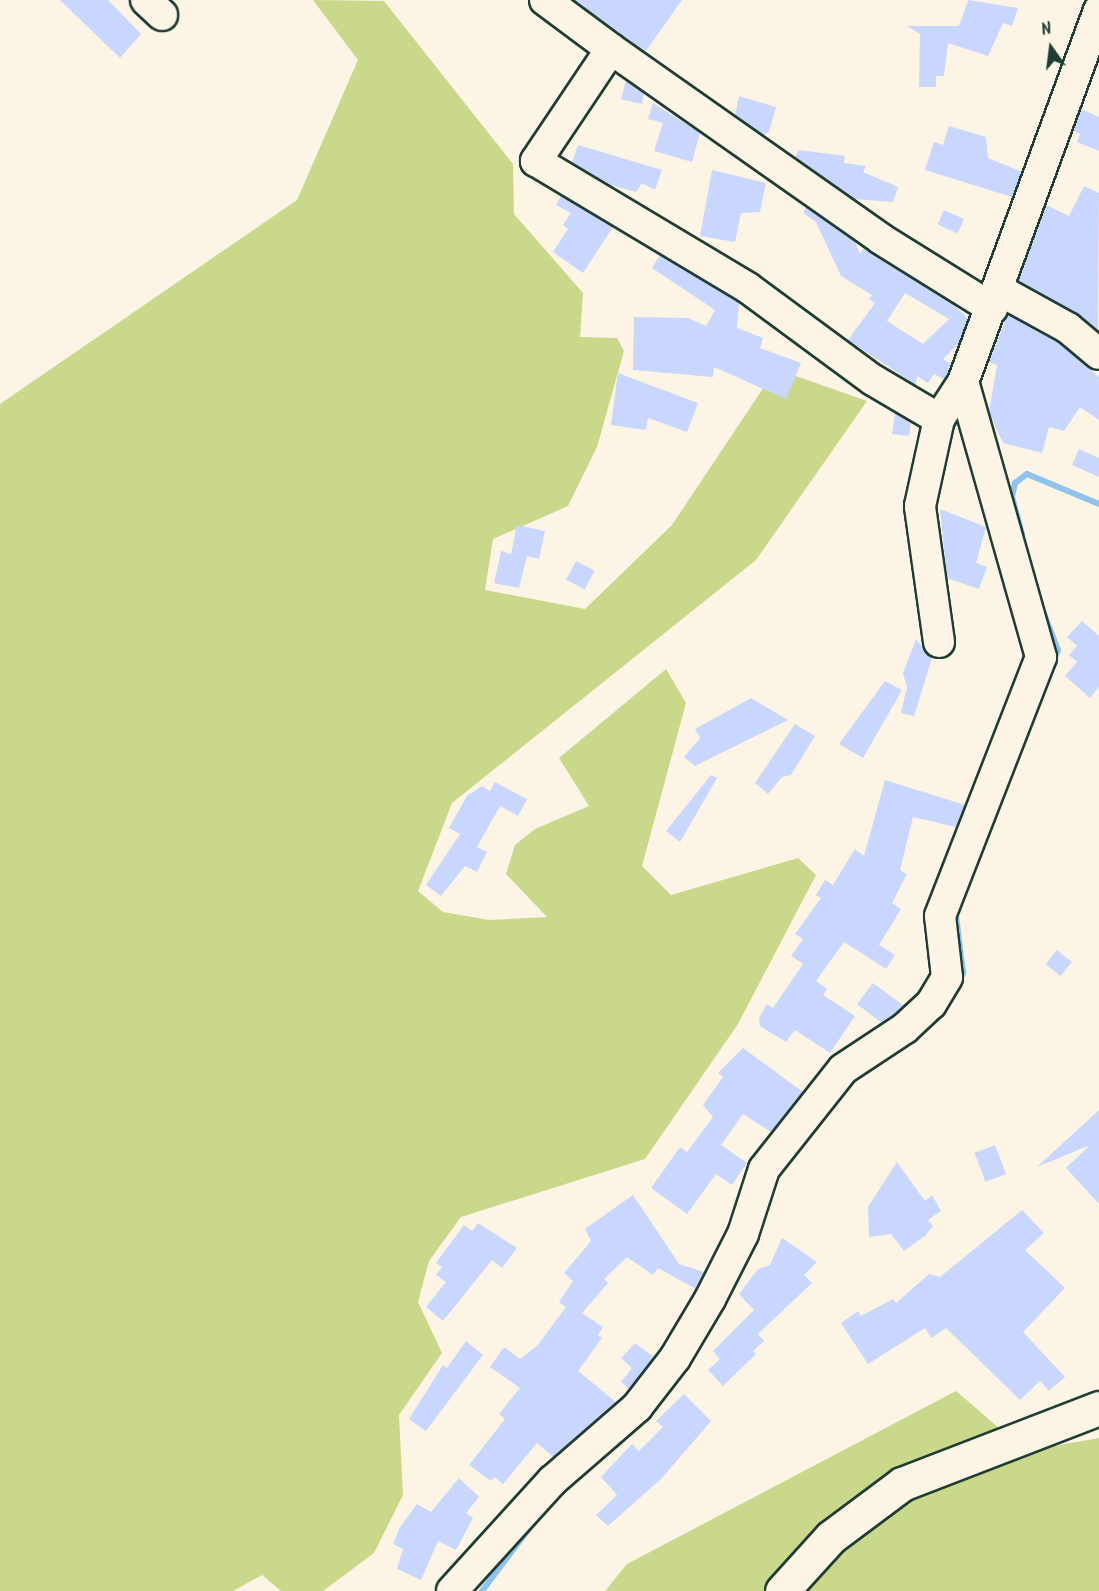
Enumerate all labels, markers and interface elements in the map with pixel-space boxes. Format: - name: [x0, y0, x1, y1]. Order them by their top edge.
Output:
- text: N: [1039, 17, 1054, 43]
- north arrow: [1021, 18, 1081, 78]

